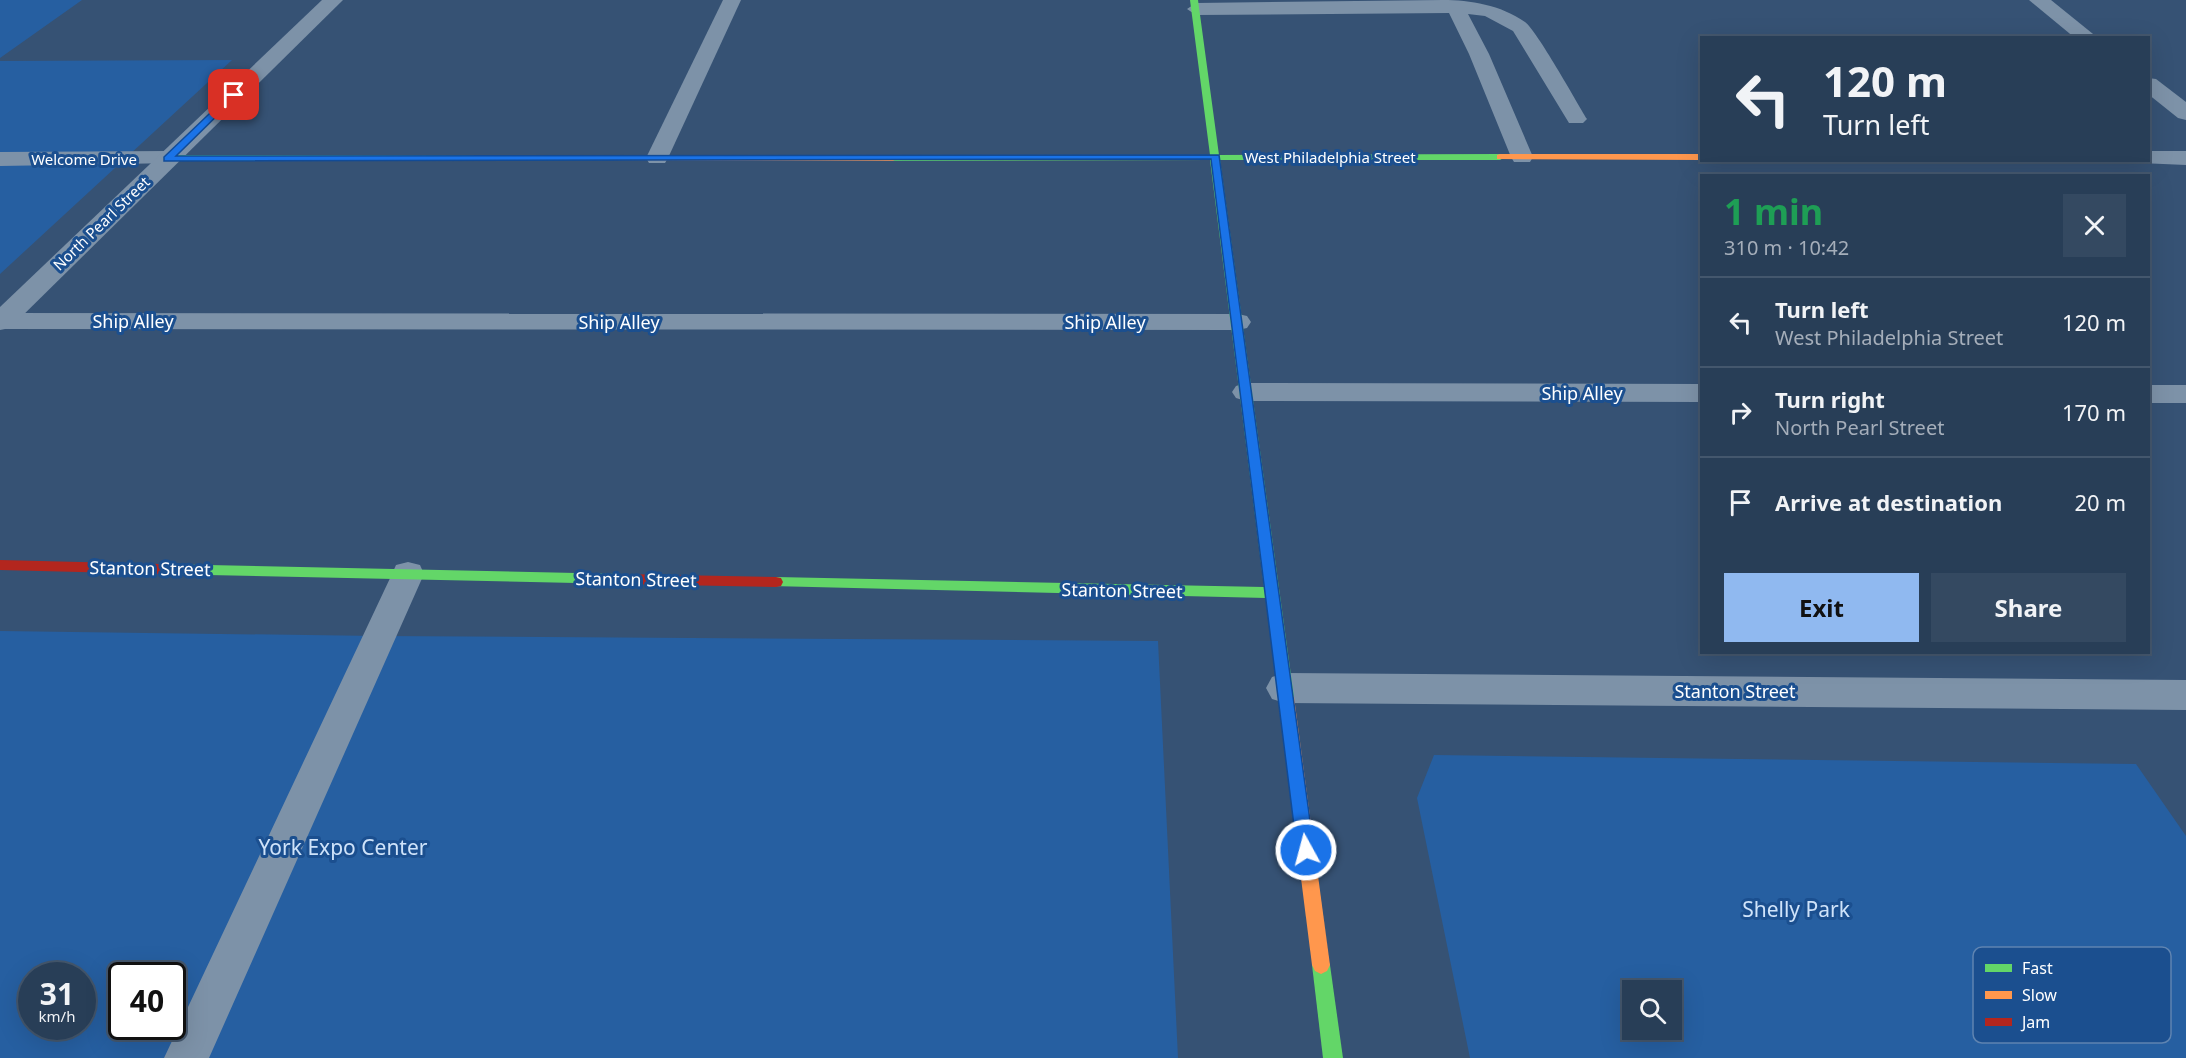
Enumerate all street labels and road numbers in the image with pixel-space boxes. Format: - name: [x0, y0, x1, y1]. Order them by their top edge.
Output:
- street label: West Philadelphia Street: [1244, 147, 1416, 167]
- street label: Welcome Drive: [31, 149, 137, 169]
- street label: North Pearl Street: [48, 171, 154, 274]
- street label: Ship Alley: [92, 309, 174, 333]
- street label: Ship Alley: [578, 310, 660, 334]
- street label: Ship Alley: [1064, 310, 1146, 334]
- street label: Ship Alley: [1541, 381, 1623, 405]
- street label: Stanton Street: [89, 555, 211, 581]
- street label: Stanton Street: [575, 566, 697, 592]
- street label: Stanton Street: [1061, 577, 1183, 603]
- street label: Stanton Street: [1674, 679, 1796, 703]

